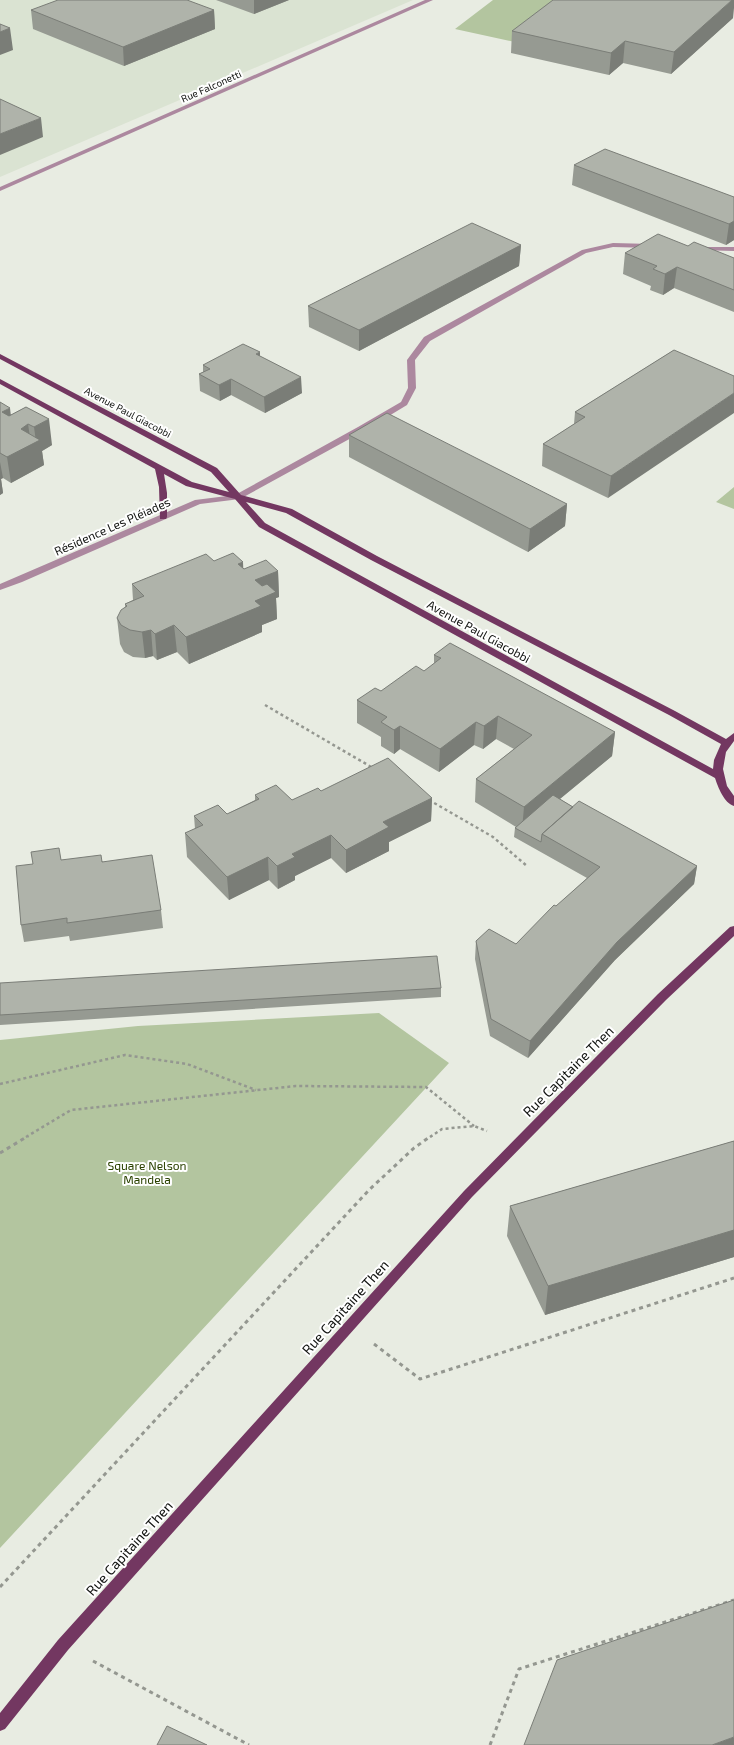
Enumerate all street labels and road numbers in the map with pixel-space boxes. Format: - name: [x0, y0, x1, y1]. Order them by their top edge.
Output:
- street label: Rue Falconetti: [179, 67, 243, 105]
- street label: Avenue Paul Giacobbi: [83, 384, 173, 440]
- street label: Résidence Les Pléiades: [52, 494, 172, 558]
- street label: Avenue Paul Giacobbi: [425, 597, 533, 665]
- street label: Rue Capitaine Then: [519, 1022, 617, 1120]
- street label: Rue Capitaine Then: [298, 1256, 392, 1358]
- street label: Rue Capitaine Then: [82, 1497, 176, 1599]

